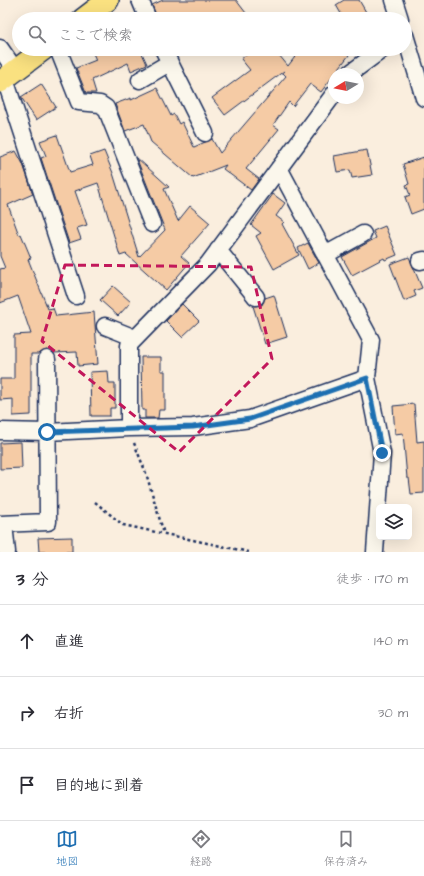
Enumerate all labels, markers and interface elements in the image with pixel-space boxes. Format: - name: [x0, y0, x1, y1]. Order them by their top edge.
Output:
- search box: [12, 12, 412, 56]
- icon: search: [26, 23, 48, 45]
- text: ここで検索: [58, 25, 133, 46]
- north arrow: [328, 68, 364, 104]
- route start: [38, 423, 56, 441]
- route end: [373, 444, 391, 462]
- map controls: [376, 504, 412, 540]
- button: layers: [376, 504, 412, 540]
- text: 3 分: [16, 568, 48, 592]
- text: 徒歩 · 170 m: [337, 570, 408, 588]
- icon: ahead: [16, 630, 38, 652]
- text: 直進: [54, 631, 84, 652]
- text: 140 m: [374, 632, 408, 650]
- icon: right: [16, 702, 38, 724]
- text: 右折: [54, 703, 84, 724]
- text: 30 m: [378, 704, 408, 722]
- icon: arrive: [16, 774, 38, 796]
- text: 目的地に到着: [54, 775, 144, 796]
- tab: 地図: [56, 828, 78, 869]
- tab: 経路: [190, 828, 212, 869]
- tab: 保存済み: [324, 828, 368, 869]

